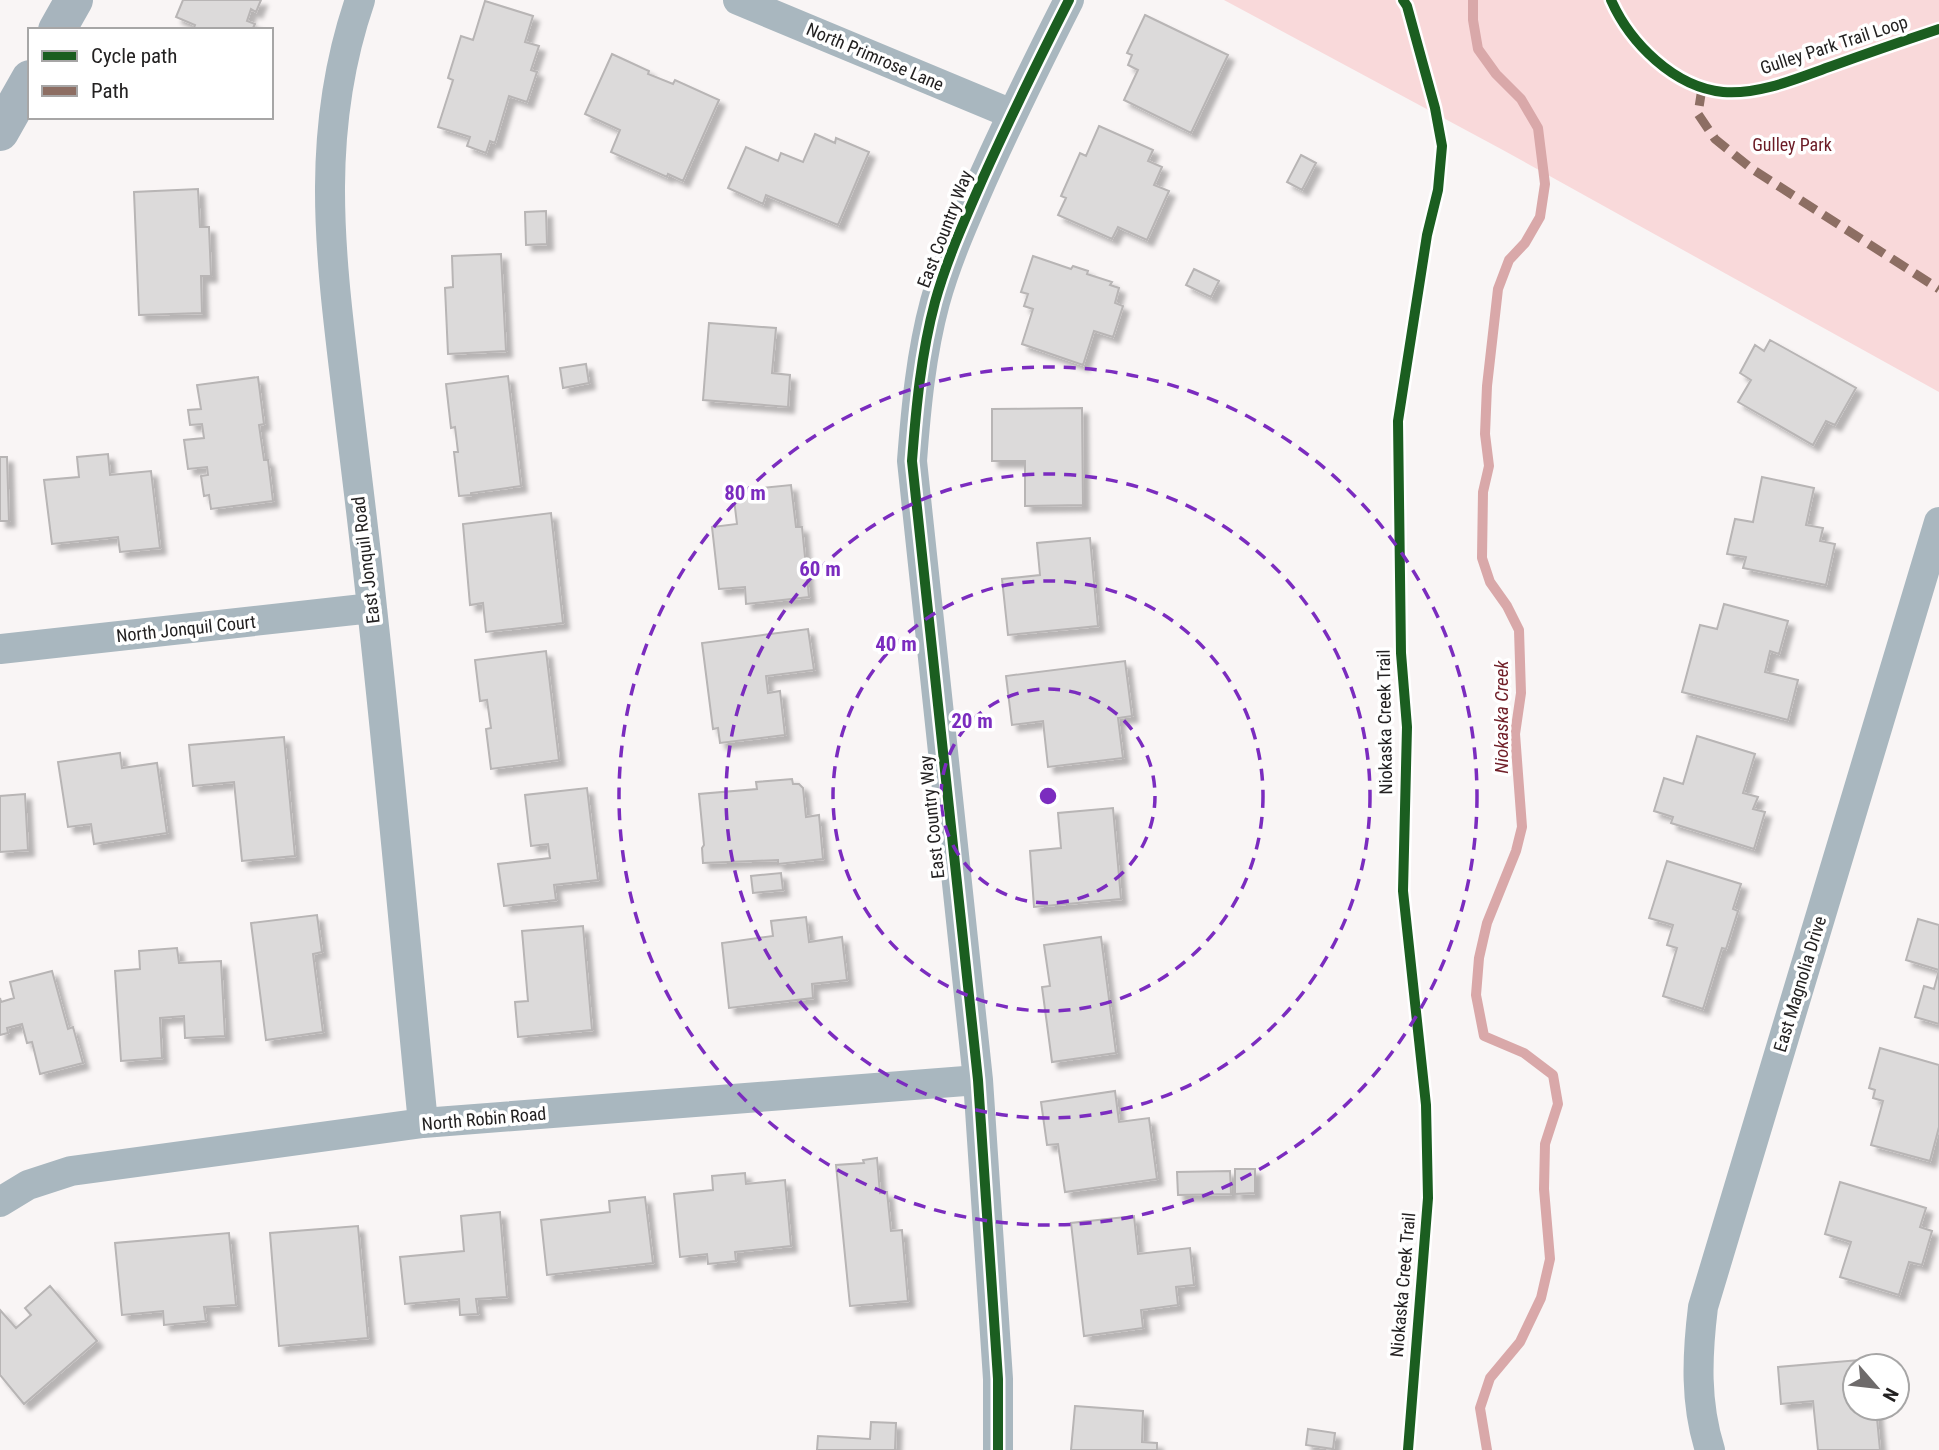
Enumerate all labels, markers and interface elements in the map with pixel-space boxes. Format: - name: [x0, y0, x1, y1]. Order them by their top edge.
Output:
- street label: Gulley Park Trail Loop: [1757, 11, 1910, 78]
- street label: North Primrose Lane: [803, 18, 947, 95]
- legend: [28, 28, 273, 119]
- text: Cycle path: [91, 44, 177, 68]
- text: Path: [91, 79, 129, 103]
- park label: Gulley Park: [1752, 134, 1832, 155]
- street label: East Country Way: [913, 167, 977, 290]
- text: 80 m: [724, 481, 766, 505]
- street label: East Jonquil Road: [347, 495, 384, 625]
- text: 60 m: [799, 557, 841, 581]
- street label: North Jonquil Court: [115, 611, 257, 646]
- text: 40 m: [875, 632, 917, 656]
- street label: Niokaska Creek Trail: [1373, 649, 1396, 795]
- water label: Niokaska Creek: [1490, 660, 1513, 774]
- text: 20 m: [951, 709, 993, 733]
- street label: East Country Way: [915, 754, 948, 880]
- centre of rings: [1036, 784, 1060, 808]
- street label: East Magnolia Drive: [1769, 913, 1830, 1054]
- street label: North Robin Road: [421, 1103, 547, 1134]
- street label: Niokaska Creek Trail: [1386, 1212, 1419, 1358]
- north arrow: [1841, 1352, 1911, 1422]
- text: N: [1878, 1384, 1903, 1405]

